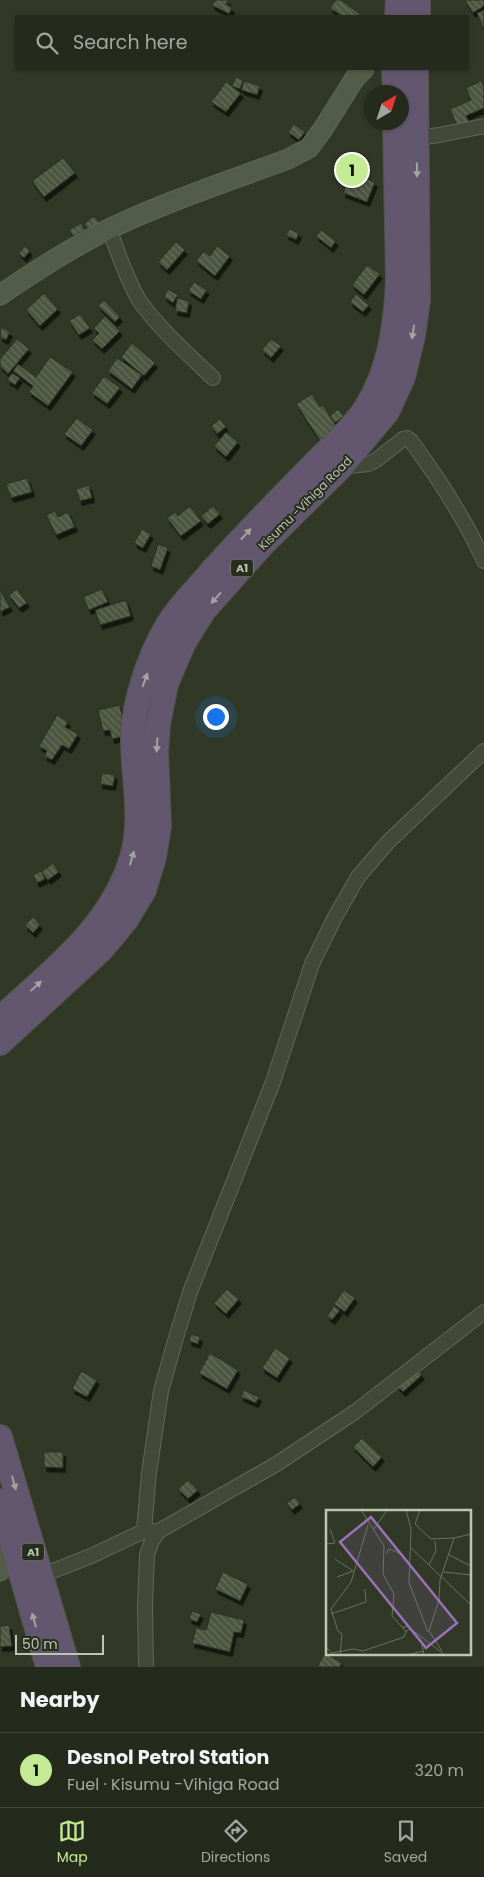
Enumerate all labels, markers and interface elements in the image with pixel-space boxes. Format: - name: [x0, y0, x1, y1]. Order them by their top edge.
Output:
- search box: [15, 15, 469, 70]
- icon: search: [33, 29, 61, 57]
- text: Search here: [73, 29, 187, 56]
- north arrow: [364, 85, 409, 130]
- pin: 1: [336, 151, 368, 189]
- one-way arrow: [413, 162, 421, 178]
- one-way arrow: [409, 325, 417, 341]
- street label: Kisumu -Vihiga Road: [254, 452, 356, 554]
- one-way arrow: [240, 528, 252, 540]
- road number: A1: [231, 560, 253, 576]
- one-way arrow: [210, 591, 221, 604]
- one-way arrow: [141, 672, 149, 687]
- your location: [203, 704, 229, 730]
- one-way arrow: [152, 738, 160, 754]
- one-way arrow: [128, 850, 136, 865]
- one-way arrow: [29, 980, 41, 992]
- one-way arrow: [10, 1476, 18, 1491]
- inset map: [326, 1510, 472, 1654]
- road number: A1: [22, 1544, 44, 1560]
- one-way arrow: [30, 1613, 38, 1628]
- scale bar: [15, 1632, 104, 1655]
- text: 50 m: [22, 1634, 58, 1654]
- text: Nearby: [20, 1685, 100, 1714]
- text: Desnol Petrol Station: [67, 1744, 269, 1771]
- text: 1: [33, 1759, 39, 1782]
- text: 320 m: [415, 1759, 464, 1782]
- text: Fuel · Kisumu -Vihiga Road: [67, 1773, 279, 1796]
- tab: Map: [57, 1817, 88, 1868]
- tab: Directions: [201, 1817, 270, 1868]
- tab: Saved: [384, 1817, 427, 1868]

